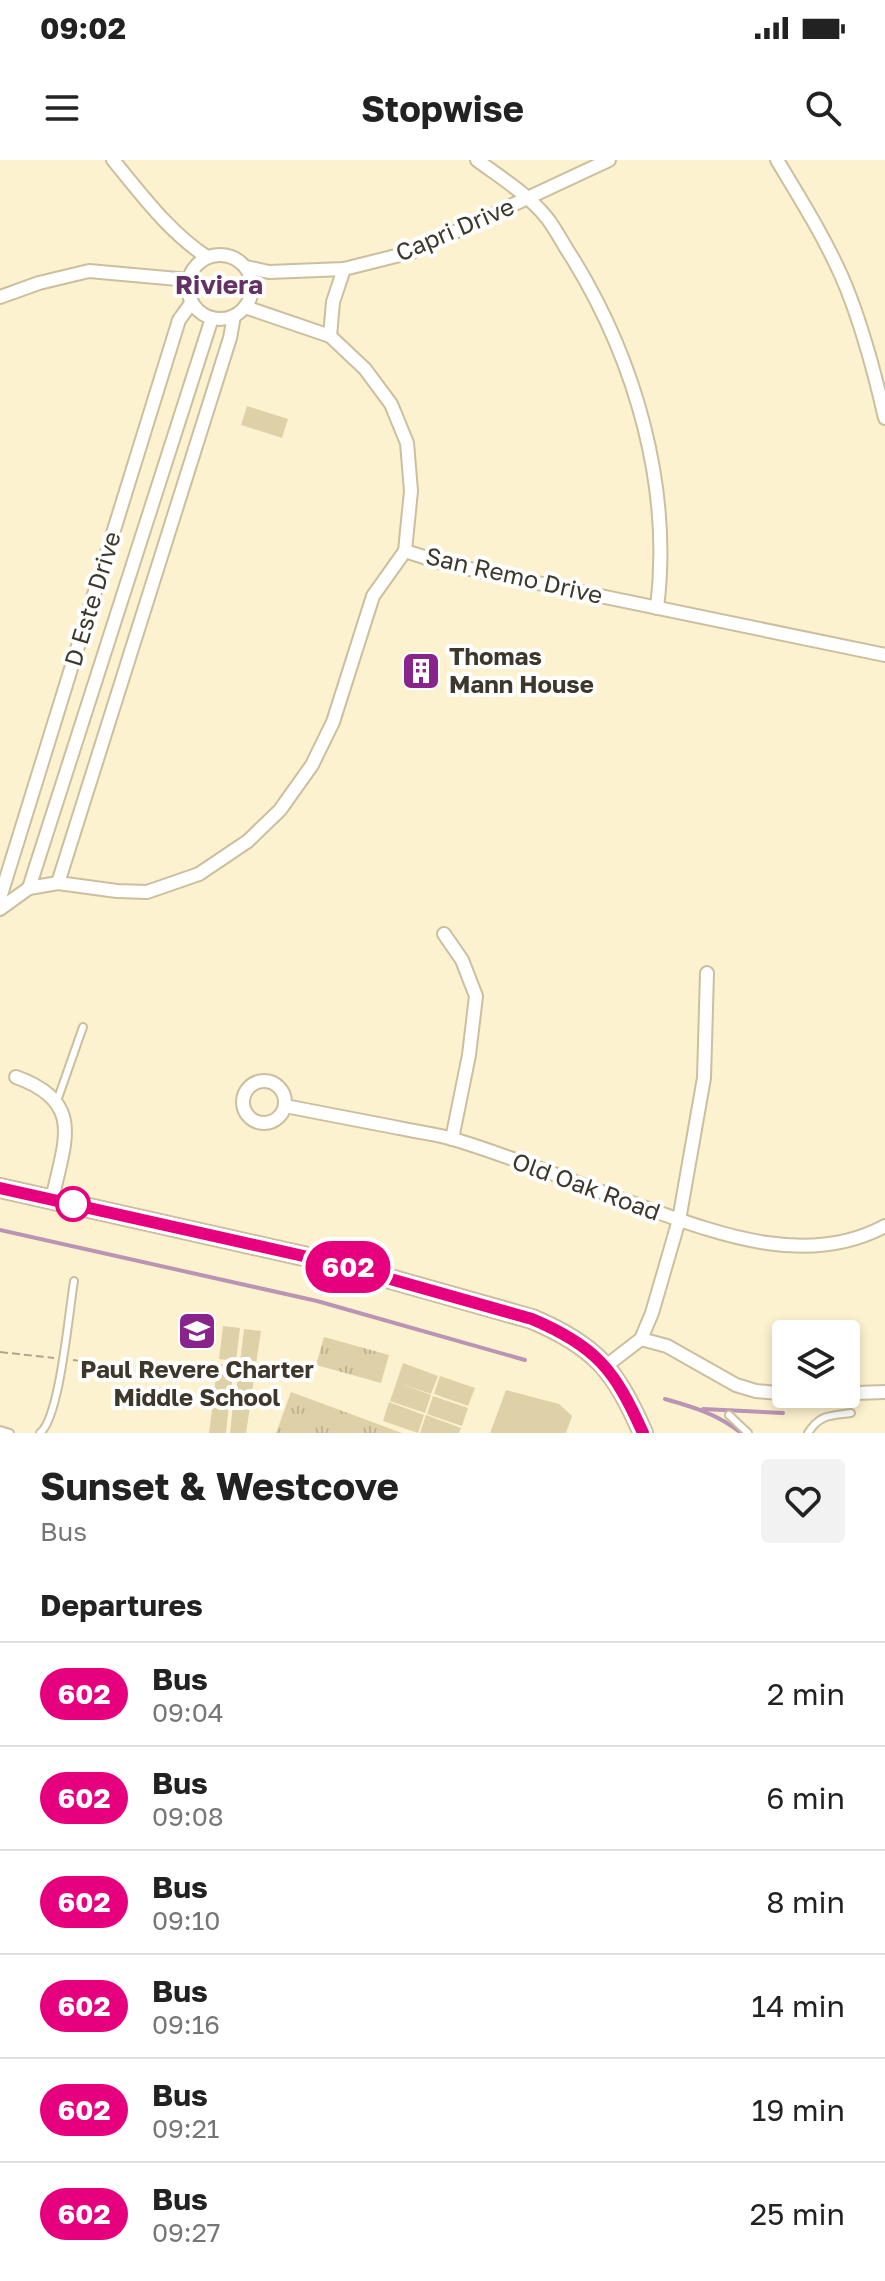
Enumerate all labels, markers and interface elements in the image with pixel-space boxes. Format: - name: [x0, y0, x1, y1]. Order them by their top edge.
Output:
- text: 09:02: [40, 10, 126, 46]
- icon: menu: [40, 86, 84, 130]
- icon: search: [801, 86, 845, 130]
- text: Stopwise: [361, 87, 524, 130]
- street label: Capri Drive: [391, 191, 518, 267]
- district label: Riviera: [175, 269, 263, 300]
- street label: D Este Drive: [57, 528, 126, 669]
- street label: San Remo Drive: [423, 540, 606, 609]
- place label: Thomas Mann House: [449, 641, 594, 698]
- building icon: Thomas Mann House: [400, 650, 442, 692]
- street label: Old Oak Road: [508, 1145, 665, 1226]
- unlabelled marker: [56, 1187, 90, 1221]
- line badge: 602: [302, 1241, 394, 1293]
- text: 602: [321, 1250, 375, 1283]
- school or university icon: Paul Revere Charter Middle School: [176, 1310, 218, 1352]
- map controls: [772, 1320, 860, 1408]
- button: layers: [772, 1320, 860, 1408]
- place label: Paul Revere Charter Middle School: [80, 1354, 314, 1411]
- button: heart: [761, 1459, 845, 1543]
- text: Sunset & Westcove: [40, 1463, 399, 1508]
- text: Bus: [40, 1516, 87, 1547]
- text: Departures: [40, 1587, 203, 1623]
- text: Bus: [152, 1661, 208, 1697]
- text: 2 min: [767, 1676, 845, 1712]
- text: 602: [57, 1677, 111, 1710]
- text: 09:04: [152, 1697, 224, 1728]
- text: Bus: [152, 1765, 208, 1801]
- text: 6 min: [766, 1780, 845, 1816]
- text: 602: [57, 1781, 111, 1814]
- text: 09:08: [152, 1801, 224, 1832]
- text: Bus: [152, 1869, 208, 1905]
- text: 8 min: [766, 1884, 845, 1920]
- text: 602: [57, 1885, 111, 1918]
- text: 09:10: [152, 1905, 220, 1936]
- text: Bus: [152, 1973, 208, 2009]
- text: 14 min: [752, 1988, 845, 2024]
- text: 602: [57, 1989, 111, 2022]
- text: 09:16: [152, 2009, 220, 2040]
- text: Bus: [152, 2077, 208, 2113]
- text: 19 min: [752, 2092, 845, 2128]
- text: 602: [57, 2093, 111, 2126]
- text: 09:21: [152, 2113, 219, 2144]
- text: Bus: [152, 2181, 208, 2217]
- text: 25 min: [750, 2196, 845, 2232]
- text: 602: [57, 2197, 111, 2230]
- text: 09:27: [152, 2217, 221, 2248]

